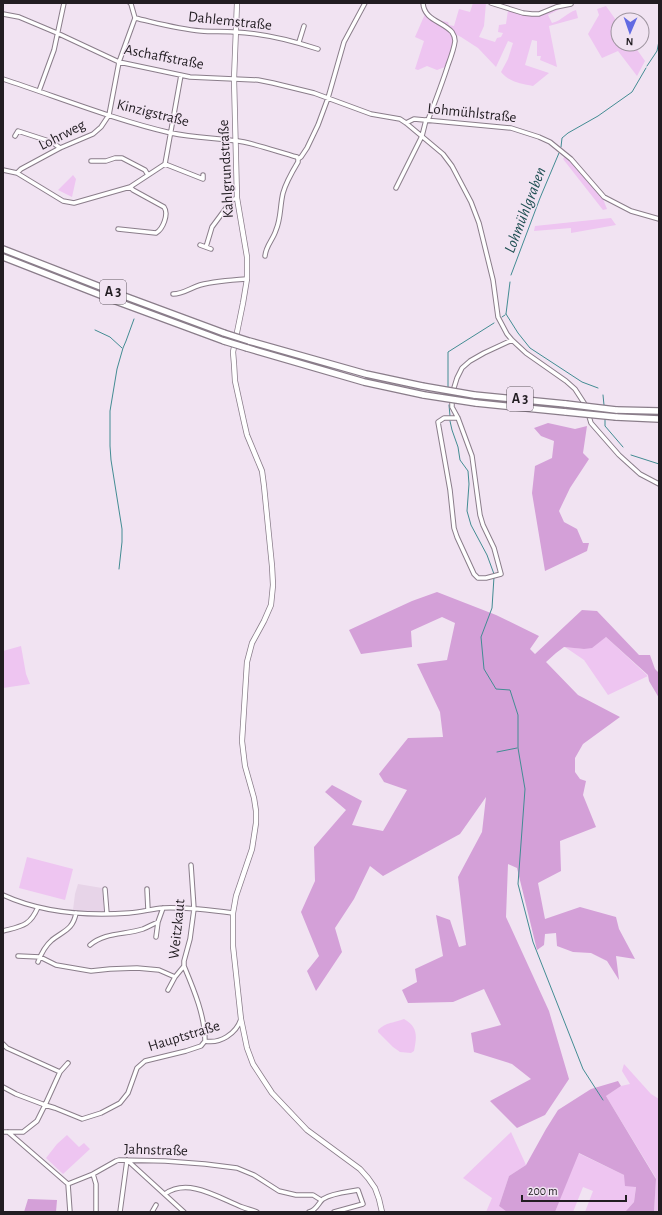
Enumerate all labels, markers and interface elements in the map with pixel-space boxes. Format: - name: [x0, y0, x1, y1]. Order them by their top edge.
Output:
- street label: Dahlemstraße: [187, 9, 273, 33]
- north arrow: [610, 12, 650, 52]
- text: N: [626, 36, 634, 47]
- street label: Aschaffstraße: [123, 42, 205, 72]
- street label: Kinzigstraße: [115, 97, 191, 129]
- street label: Lohmühlstraße: [427, 101, 517, 125]
- street label: Lohrweg: [36, 117, 88, 153]
- street label: Kahlgrundstraße: [216, 119, 236, 219]
- water label: Lohmühlgraben: [501, 165, 549, 255]
- road number: A 3: [100, 280, 126, 304]
- road number: A 3: [507, 387, 533, 411]
- street label: Weitzkaut: [166, 898, 188, 960]
- street label: Hauptstraße: [146, 1018, 222, 1054]
- street label: Jahnstraße: [124, 1141, 188, 1159]
- scale bar: [522, 1177, 626, 1203]
- text: 200 m: [528, 1185, 558, 1197]

